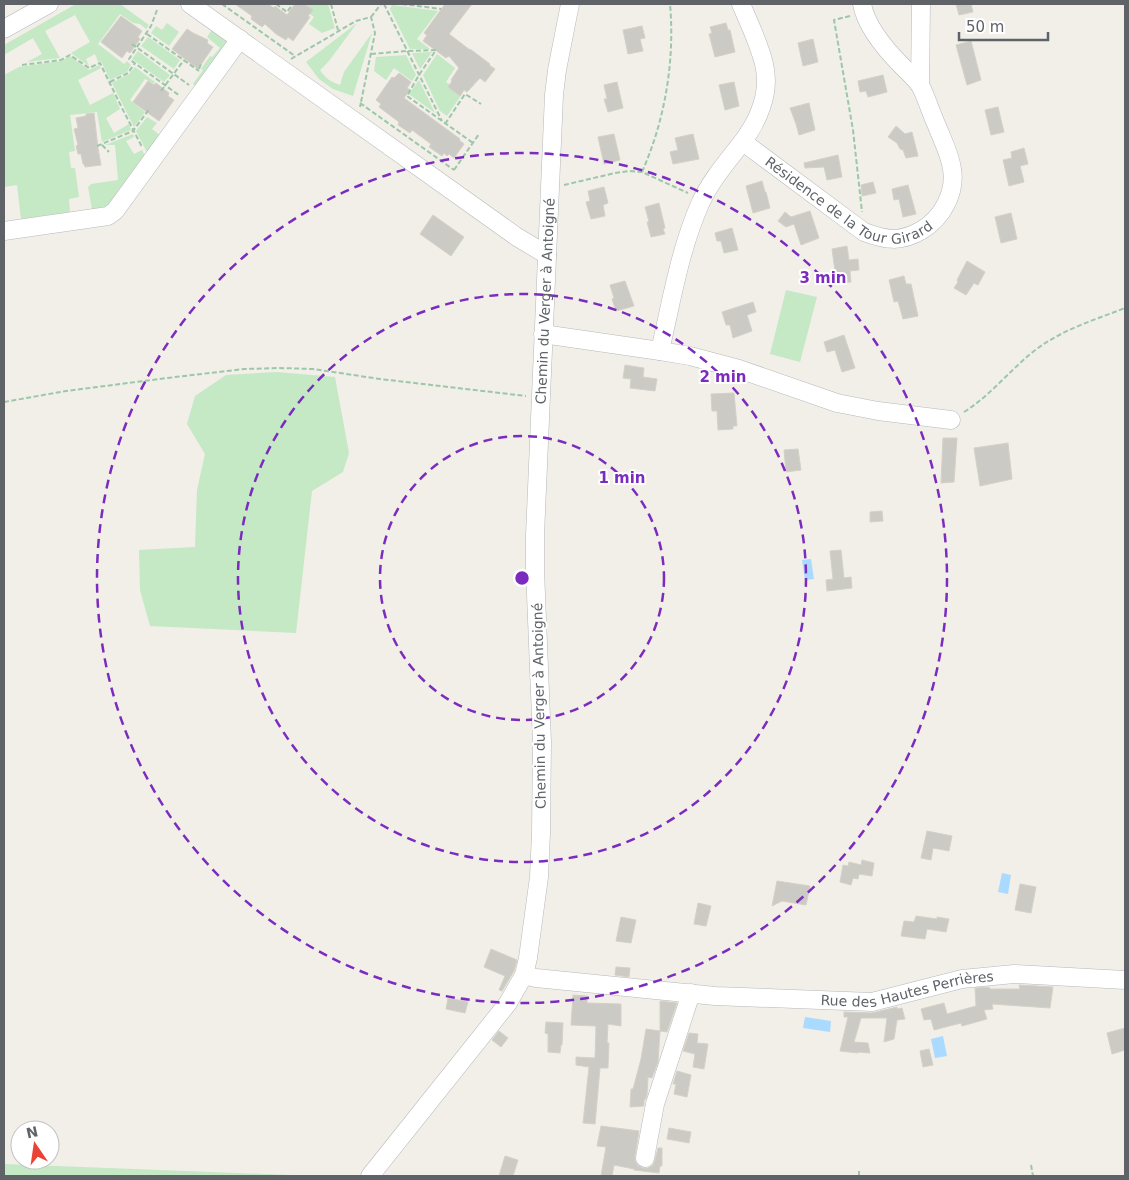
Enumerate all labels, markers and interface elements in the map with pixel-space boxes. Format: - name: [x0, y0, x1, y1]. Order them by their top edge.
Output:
- scale bar: [959, 10, 1048, 42]
- text: 50 m: [966, 18, 1004, 36]
- street label: Résidence de la Tour Girard: [762, 153, 936, 247]
- street label: Chemin du Verger à Antoigné: [533, 198, 558, 405]
- text: 3 min: [799, 269, 847, 287]
- text: 2 min: [699, 368, 747, 386]
- text: 1 min: [598, 469, 646, 487]
- centre of rings: [513, 569, 531, 587]
- street label: Chemin du Verger à Antoigné: [529, 603, 549, 809]
- street label: Rue des Hautes Perrières: [820, 968, 994, 1010]
- north arrow: [10, 1120, 60, 1170]
- text: N: [25, 1123, 40, 1141]

